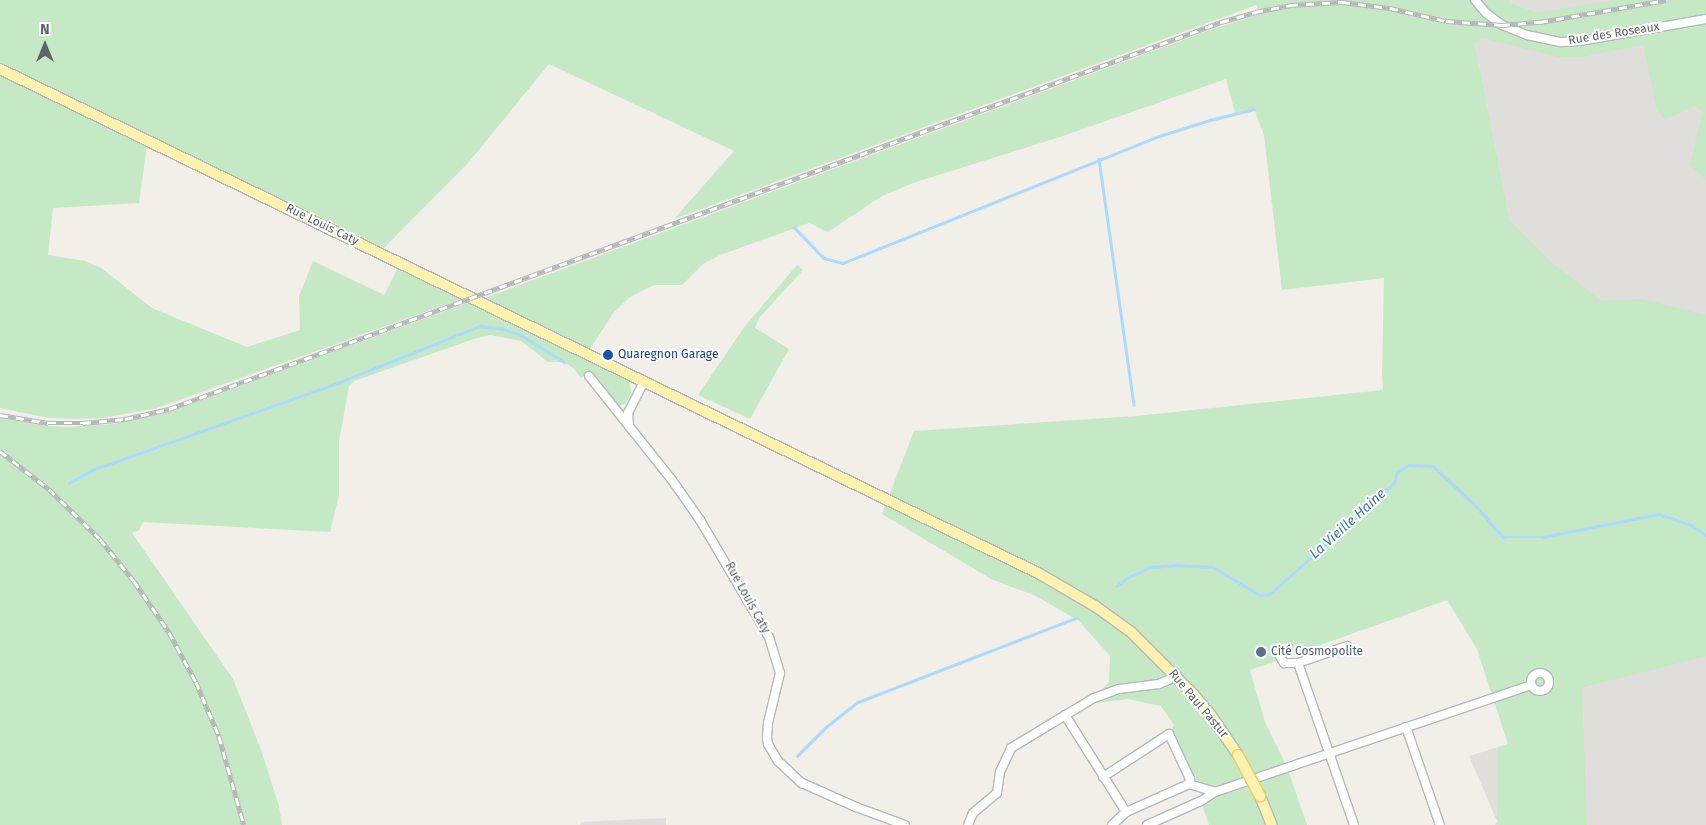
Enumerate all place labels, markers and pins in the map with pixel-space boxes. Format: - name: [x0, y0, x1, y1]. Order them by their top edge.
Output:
- place label: Quaregnon Garage: [618, 348, 718, 362]
- marker: Quaregnon Garage: [602, 349, 614, 361]
- place label: Cité Cosmopolite: [1271, 645, 1363, 659]
- marker: Cité Cosmopolite: [1255, 646, 1267, 658]

